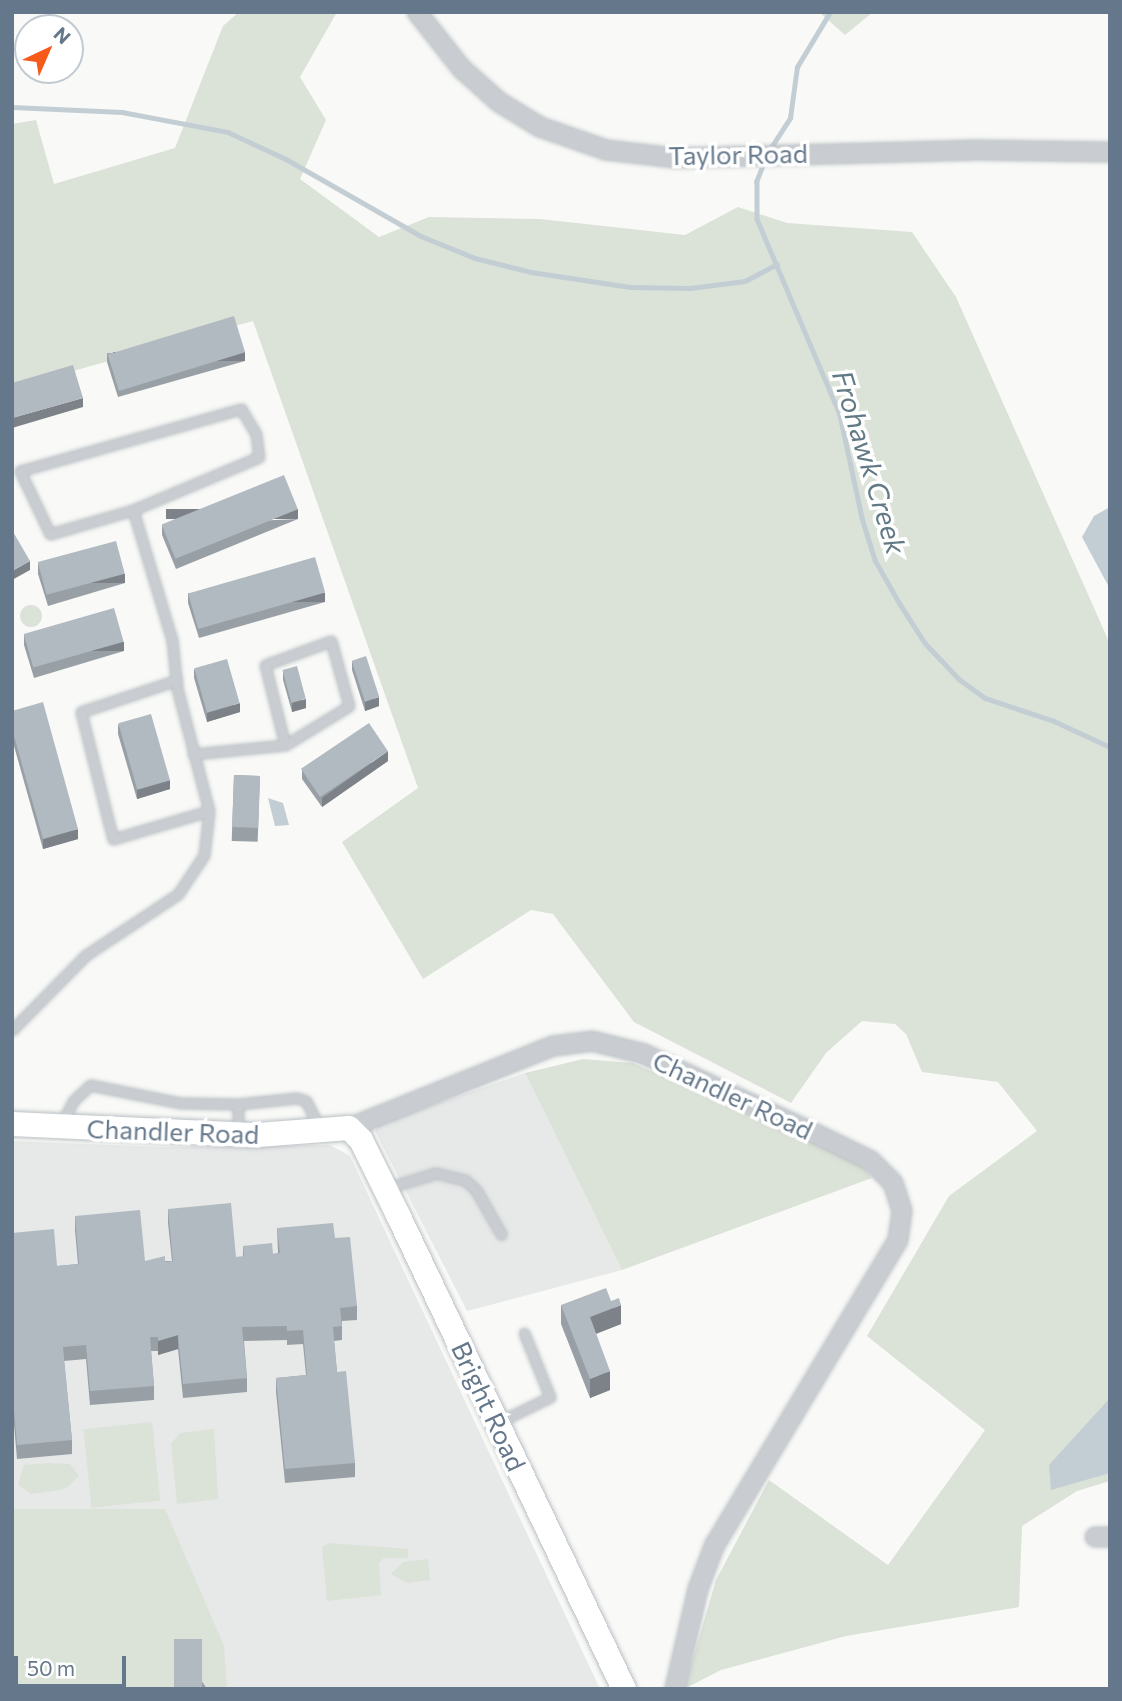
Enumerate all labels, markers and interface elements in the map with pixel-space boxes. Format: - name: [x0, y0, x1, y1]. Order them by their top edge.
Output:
- north arrow: [14, 14, 84, 84]
- text: N: [49, 22, 76, 48]
- street label: Taylor Road: [668, 137, 808, 171]
- water label: Frohawk Creek: [826, 366, 914, 558]
- street label: Chandler Road: [648, 1044, 818, 1146]
- street label: Chandler Road: [86, 1112, 260, 1150]
- street label: Bright Road: [445, 1336, 533, 1476]
- scale bar: [18, 1642, 130, 1686]
- text: 50 m: [27, 1655, 75, 1680]

